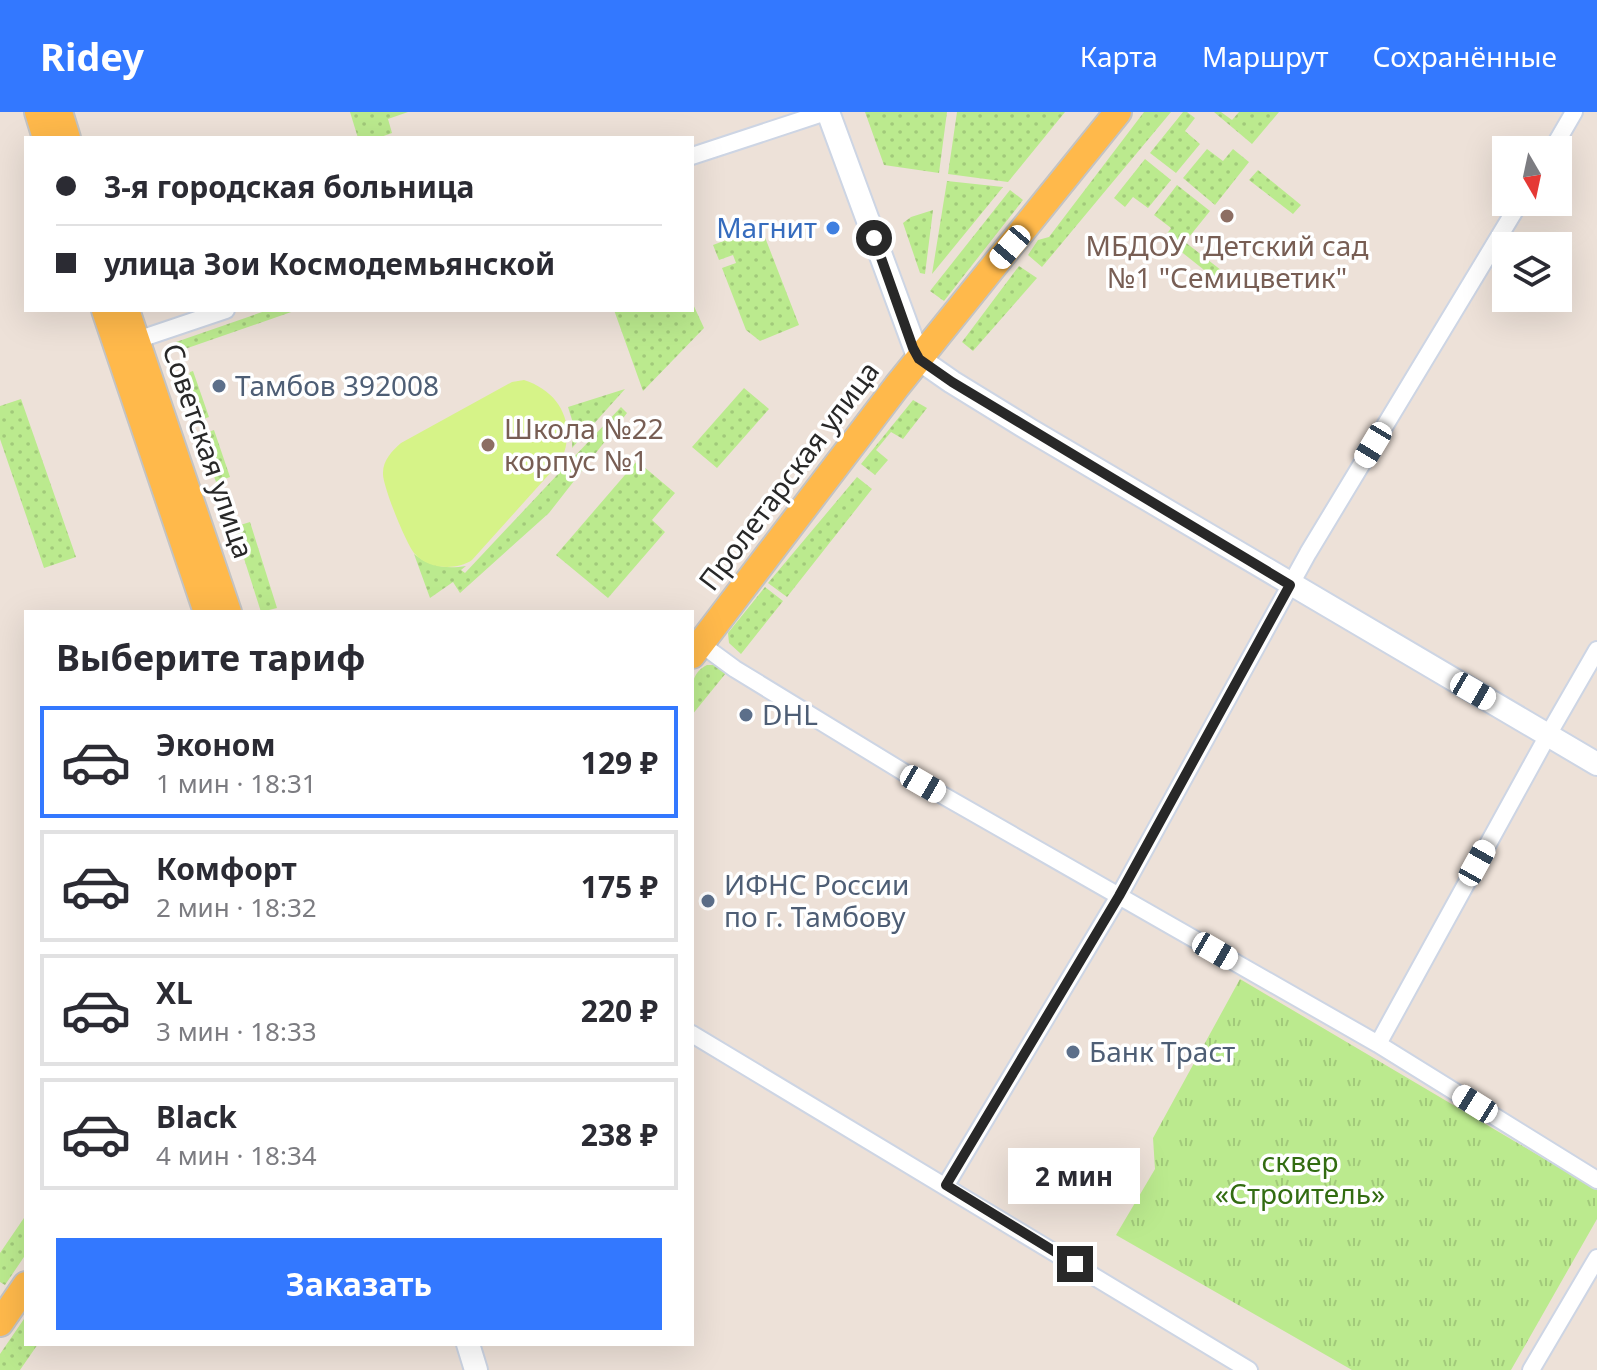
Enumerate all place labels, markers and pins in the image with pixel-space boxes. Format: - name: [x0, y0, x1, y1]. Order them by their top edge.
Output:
- marker: МБДОУ "Детский сад №1 "Семицветик": [1218, 207, 1236, 225]
- place label: Магнит: [716, 208, 817, 246]
- marker: Магнит: [824, 219, 842, 237]
- place label: МБДОУ "Детский сад №1 "Семицветик": [1086, 226, 1368, 296]
- place label: Тамбов 392008: [235, 366, 439, 404]
- marker: Тамбов 392008: [210, 377, 228, 395]
- place label: Школа №22 корпус №1: [504, 409, 664, 479]
- marker: Школа №22 корпус №1: [479, 436, 497, 454]
- place label: DHL: [762, 695, 818, 733]
- marker: DHL: [737, 706, 755, 724]
- place label: ИФНС России по г. Тамбову: [724, 865, 909, 935]
- marker: ИФНС России по г. Тамбову: [699, 892, 717, 910]
- place label: Банк Траст: [1089, 1032, 1235, 1070]
- marker: Банк Траст: [1064, 1043, 1082, 1061]

